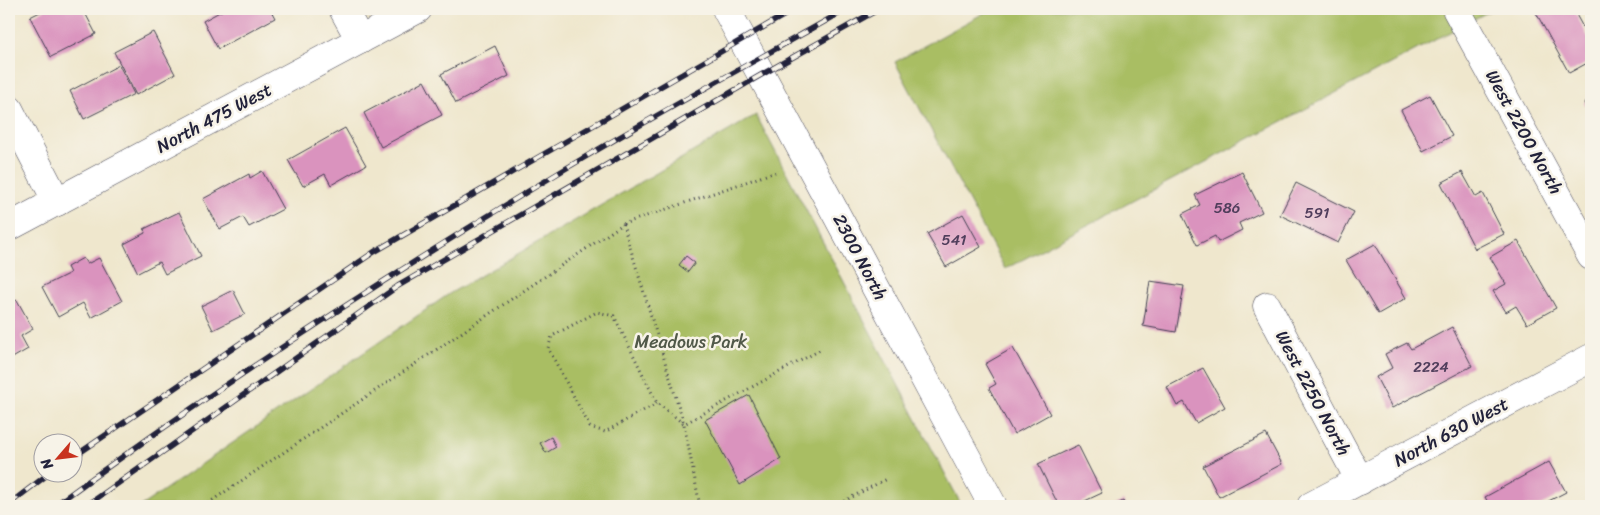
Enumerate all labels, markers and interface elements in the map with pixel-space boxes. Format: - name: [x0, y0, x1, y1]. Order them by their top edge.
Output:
- street label: West 2200 North: [1476, 64, 1572, 200]
- street label: North 475 West: [150, 74, 278, 162]
- house number: 586: [1214, 195, 1240, 221]
- house number: 591: [1305, 200, 1329, 226]
- street label: 2300 North: [824, 208, 896, 306]
- house number: 541: [942, 227, 966, 253]
- street label: West 2250 North: [1266, 325, 1360, 461]
- park label: Meadows Park: [635, 326, 748, 358]
- house number: 2224: [1413, 354, 1449, 380]
- street label: North 630 West: [1388, 388, 1514, 476]
- north arrow: [32, 432, 82, 482]
- text: N: [34, 453, 61, 475]

